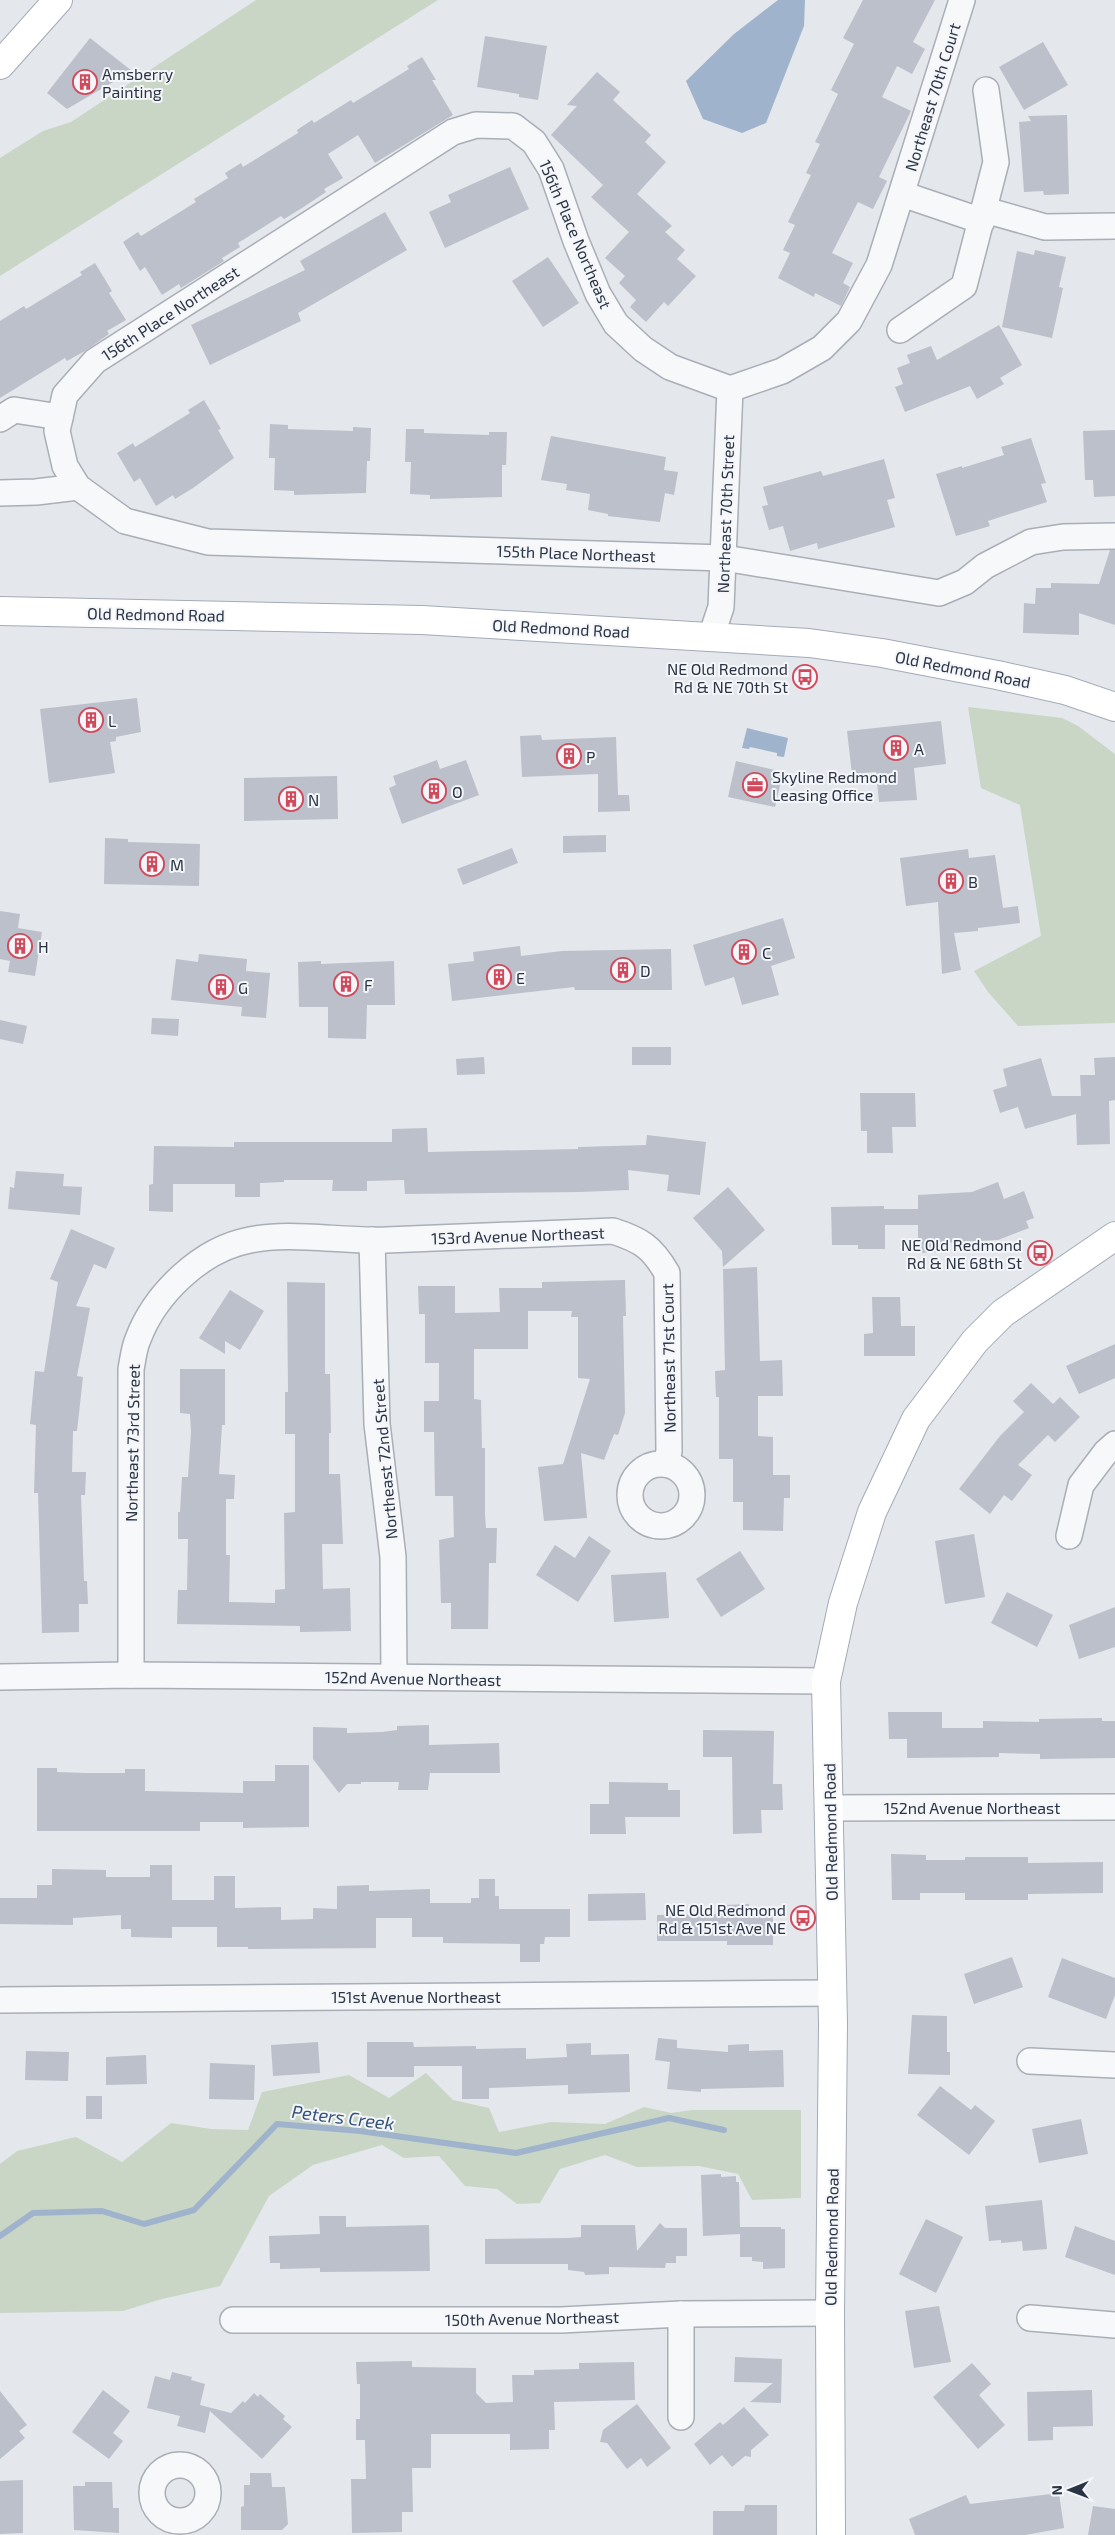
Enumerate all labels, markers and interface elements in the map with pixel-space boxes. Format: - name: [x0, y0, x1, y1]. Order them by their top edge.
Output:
- street label: Northeast 70th Court: [900, 21, 964, 173]
- place label: Amsberry Painting: [102, 64, 174, 101]
- building icon: Amsberry Painting: [72, 69, 98, 95]
- street label: 156th Place Northeast: [536, 157, 616, 311]
- street label: 156th Place Northeast: [98, 262, 242, 364]
- street label: Northeast 70th Street: [713, 434, 737, 594]
- street label: 155th Place Northeast: [496, 541, 656, 565]
- street label: Old Redmond Road: [87, 603, 225, 625]
- street label: Old Redmond Road: [492, 615, 630, 641]
- street label: Old Redmond Road: [894, 647, 1032, 691]
- place label: NE Old Redmond Rd & NE 70th St: [667, 659, 788, 696]
- bus stop icon: NE Old Redmond Rd & NE 70th St: [792, 664, 818, 690]
- building icon: L: [78, 707, 104, 733]
- place label: L: [108, 711, 116, 730]
- building icon: A: [883, 735, 909, 761]
- place label: A: [914, 739, 924, 758]
- building icon: P: [556, 743, 582, 769]
- place label: P: [586, 747, 595, 766]
- place label: Skyline Redmond Leasing Office: [772, 767, 897, 804]
- office icon: Skyline Redmond Leasing Office: [742, 772, 768, 798]
- building icon: O: [421, 778, 447, 804]
- place label: O: [452, 782, 463, 801]
- building icon: N: [278, 786, 304, 812]
- place label: N: [308, 790, 319, 809]
- building icon: M: [139, 851, 165, 877]
- place label: M: [170, 855, 184, 874]
- building icon: B: [938, 868, 964, 894]
- place label: B: [968, 872, 978, 891]
- building icon: H: [7, 933, 33, 959]
- place label: H: [38, 937, 49, 956]
- building icon: C: [731, 939, 757, 965]
- place label: C: [762, 943, 771, 962]
- building icon: D: [610, 957, 636, 983]
- place label: D: [640, 961, 651, 980]
- building icon: E: [486, 964, 512, 990]
- place label: E: [516, 968, 525, 987]
- building icon: F: [333, 971, 359, 997]
- building icon: G: [208, 974, 234, 1000]
- place label: F: [364, 975, 373, 994]
- place label: G: [238, 978, 248, 997]
- street label: 153rd Avenue Northeast: [431, 1222, 605, 1248]
- place label: NE Old Redmond Rd & NE 68th St: [901, 1235, 1022, 1272]
- bus stop icon: NE Old Redmond Rd & NE 68th St: [1027, 1240, 1053, 1266]
- street label: Northeast 71st Court: [657, 1283, 679, 1433]
- street label: Northeast 73rd Street: [121, 1364, 143, 1522]
- street label: Northeast 72nd Street: [368, 1378, 400, 1540]
- street label: 152nd Avenue Northeast: [325, 1667, 501, 1689]
- street label: Old Redmond Road: [819, 1763, 841, 1901]
- street label: 152nd Avenue Northeast: [884, 1798, 1060, 1817]
- place label: NE Old Redmond Rd & 151st Ave NE: [658, 1900, 786, 1937]
- bus stop icon: NE Old Redmond Rd & 151st Ave NE: [790, 1905, 816, 1931]
- street label: 151st Avenue Northeast: [331, 1987, 501, 2006]
- water label: Peters Creek: [291, 2100, 395, 2134]
- street label: Old Redmond Road: [820, 2168, 842, 2306]
- street label: 150th Avenue Northeast: [445, 2307, 619, 2329]
- north arrow: [1045, 2465, 1095, 2515]
- text: N: [1048, 2485, 1065, 2495]

